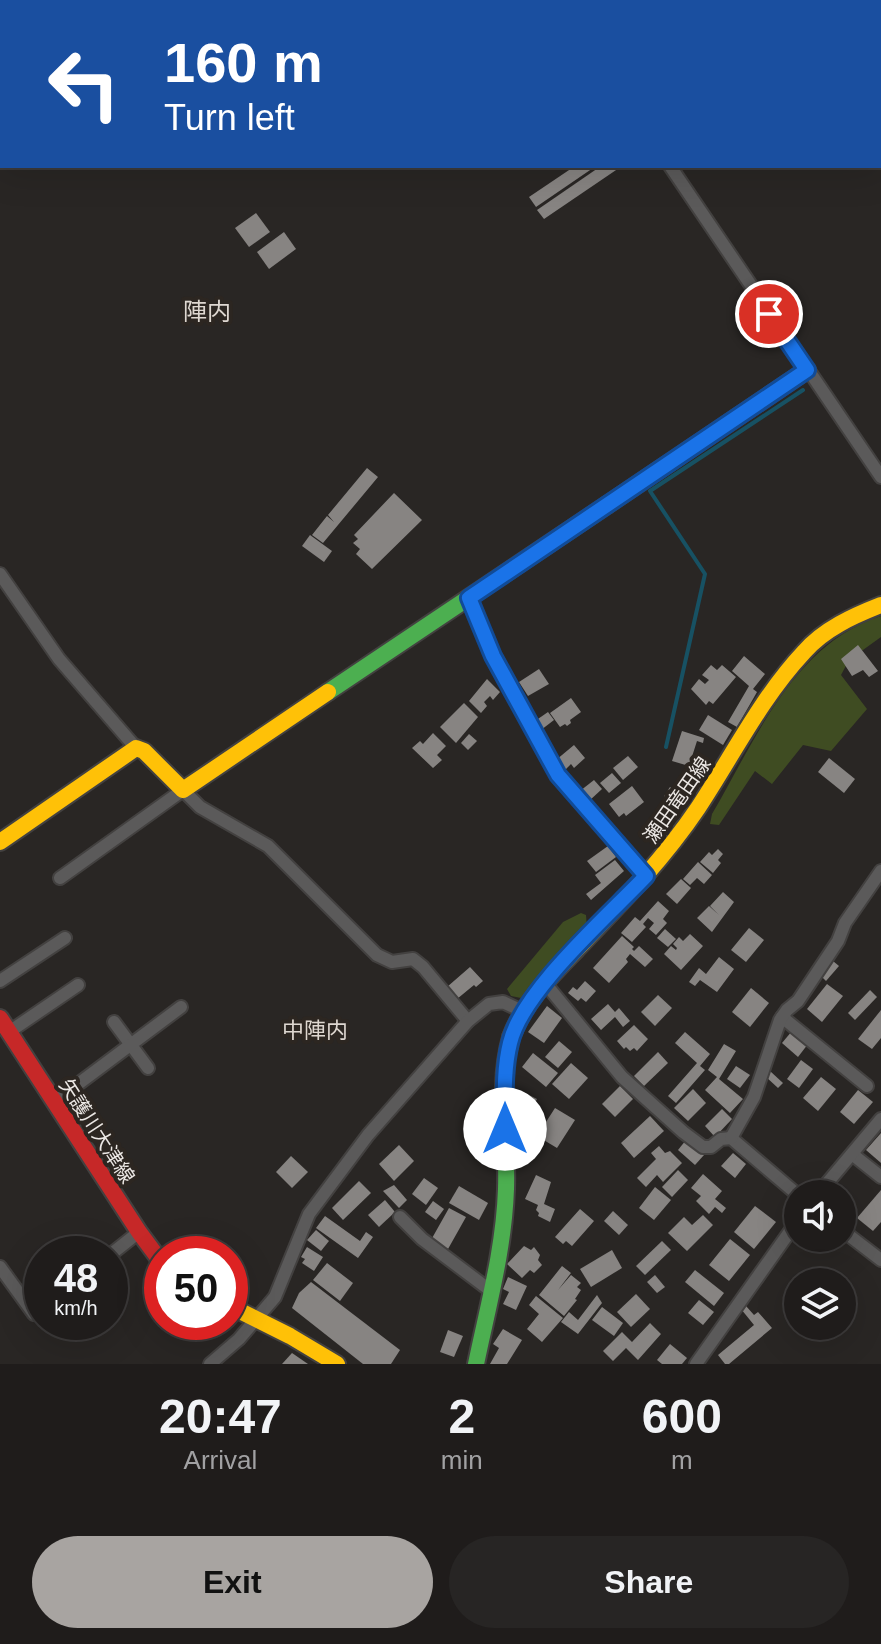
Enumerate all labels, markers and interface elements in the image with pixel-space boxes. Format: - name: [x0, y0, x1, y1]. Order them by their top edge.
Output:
- text: 160 m: [164, 31, 323, 94]
- icon: left: [32, 32, 136, 136]
- text: Turn left: [164, 97, 295, 138]
- pin: [735, 280, 803, 348]
- icon: arrive: [747, 292, 791, 336]
- district label: 陣内: [183, 298, 231, 325]
- street label: 瀬田竜田線: [639, 753, 715, 847]
- district label: 中陣内: [282, 1018, 348, 1043]
- street label: 矢護川大津線: [55, 1075, 139, 1187]
- position arrow: [463, 1087, 547, 1171]
- map controls: [784, 1180, 856, 1340]
- button: sound: [784, 1180, 856, 1252]
- speed limit sign: 50: [144, 1236, 248, 1340]
- text: 48: [54, 1256, 98, 1300]
- button: layers: [784, 1268, 856, 1340]
- text: km/h: [54, 1297, 98, 1319]
- text: 20:47: [159, 1390, 282, 1443]
- text: 2: [448, 1390, 475, 1443]
- text: 600: [642, 1390, 722, 1443]
- text: Arrival: [184, 1445, 257, 1475]
- text: min: [441, 1445, 483, 1475]
- text: m: [671, 1445, 693, 1475]
- button: Exit: [32, 1536, 433, 1628]
- button: Share: [449, 1536, 849, 1628]

